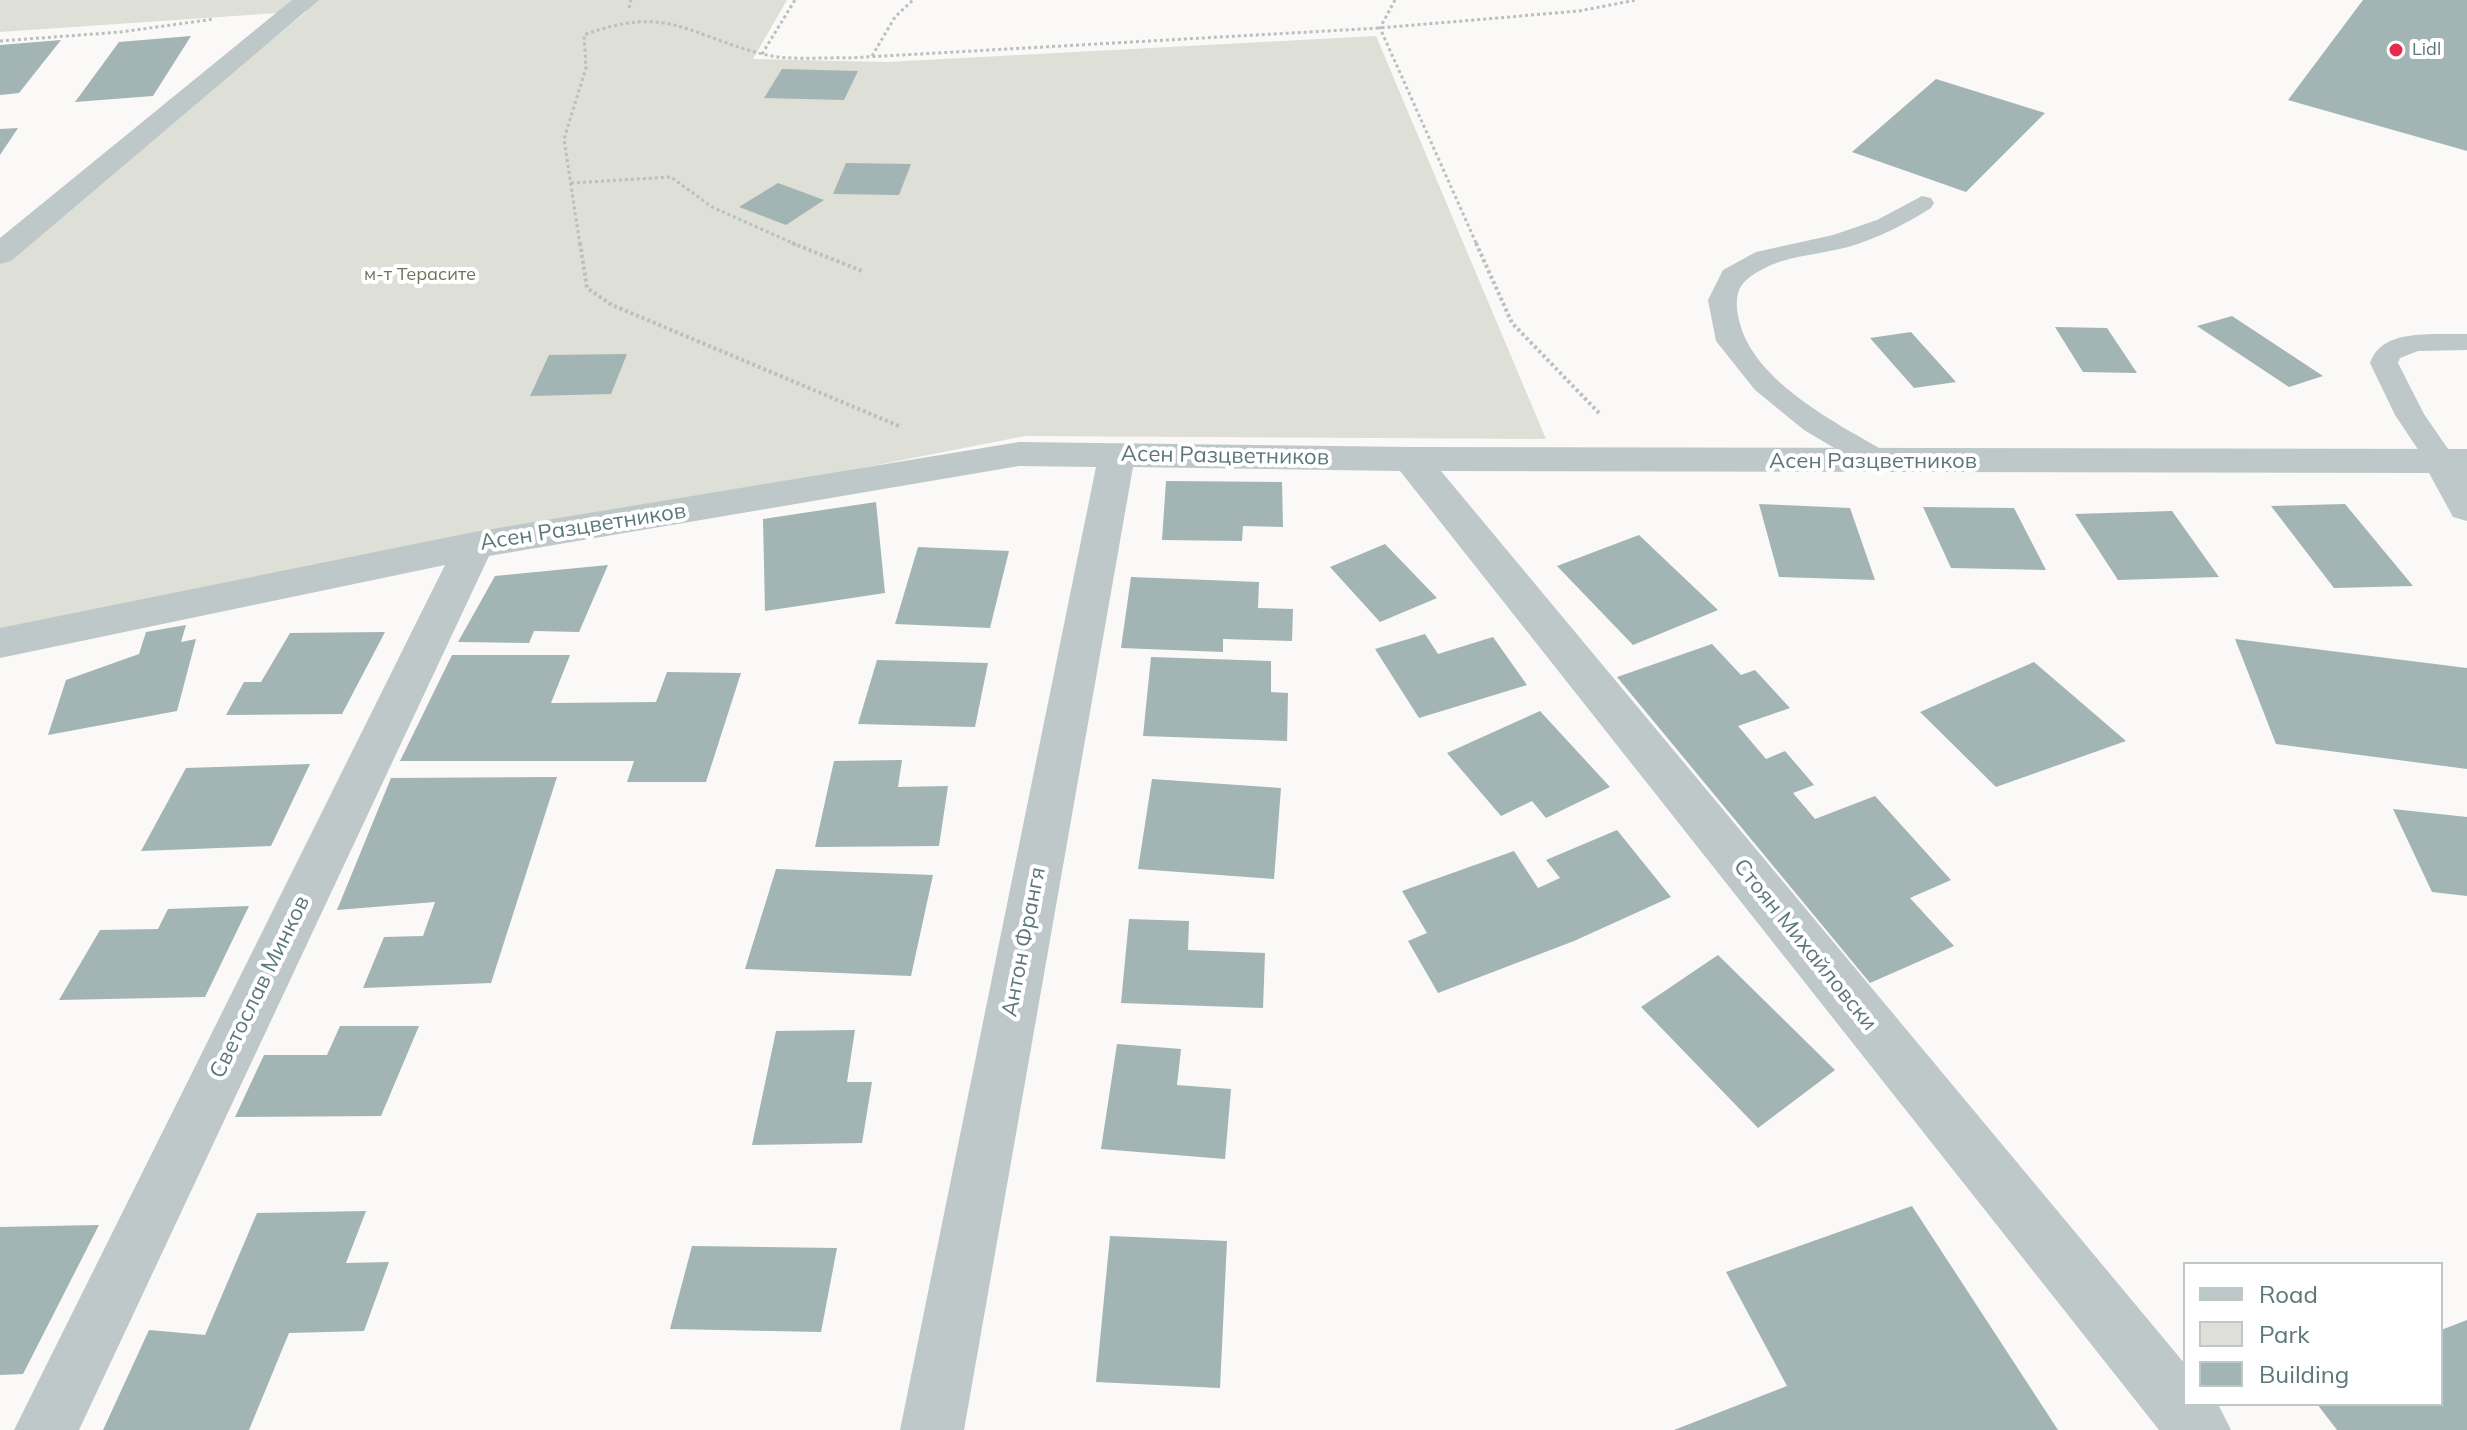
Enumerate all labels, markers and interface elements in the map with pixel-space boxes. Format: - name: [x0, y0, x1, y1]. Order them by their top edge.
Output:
- place label: Lidl: [2412, 39, 2441, 61]
- marker: Lidl: [2387, 41, 2405, 59]
- park label: м-т Терасите: [364, 264, 476, 286]
- street label: Асен Разцветников: [1121, 441, 1329, 471]
- street label: Асен Разцветников: [1769, 448, 1977, 474]
- street label: Асен Разцветников: [478, 498, 688, 556]
- street label: Стоян Михайловски: [1728, 854, 1882, 1036]
- street label: Антон Франгя: [997, 865, 1051, 1019]
- street label: Светослав Минков: [204, 891, 316, 1083]
- legend: [2183, 1262, 2443, 1406]
- text: Road: [2259, 1279, 2318, 1309]
- text: Park: [2259, 1319, 2310, 1349]
- text: Building: [2259, 1359, 2349, 1389]

